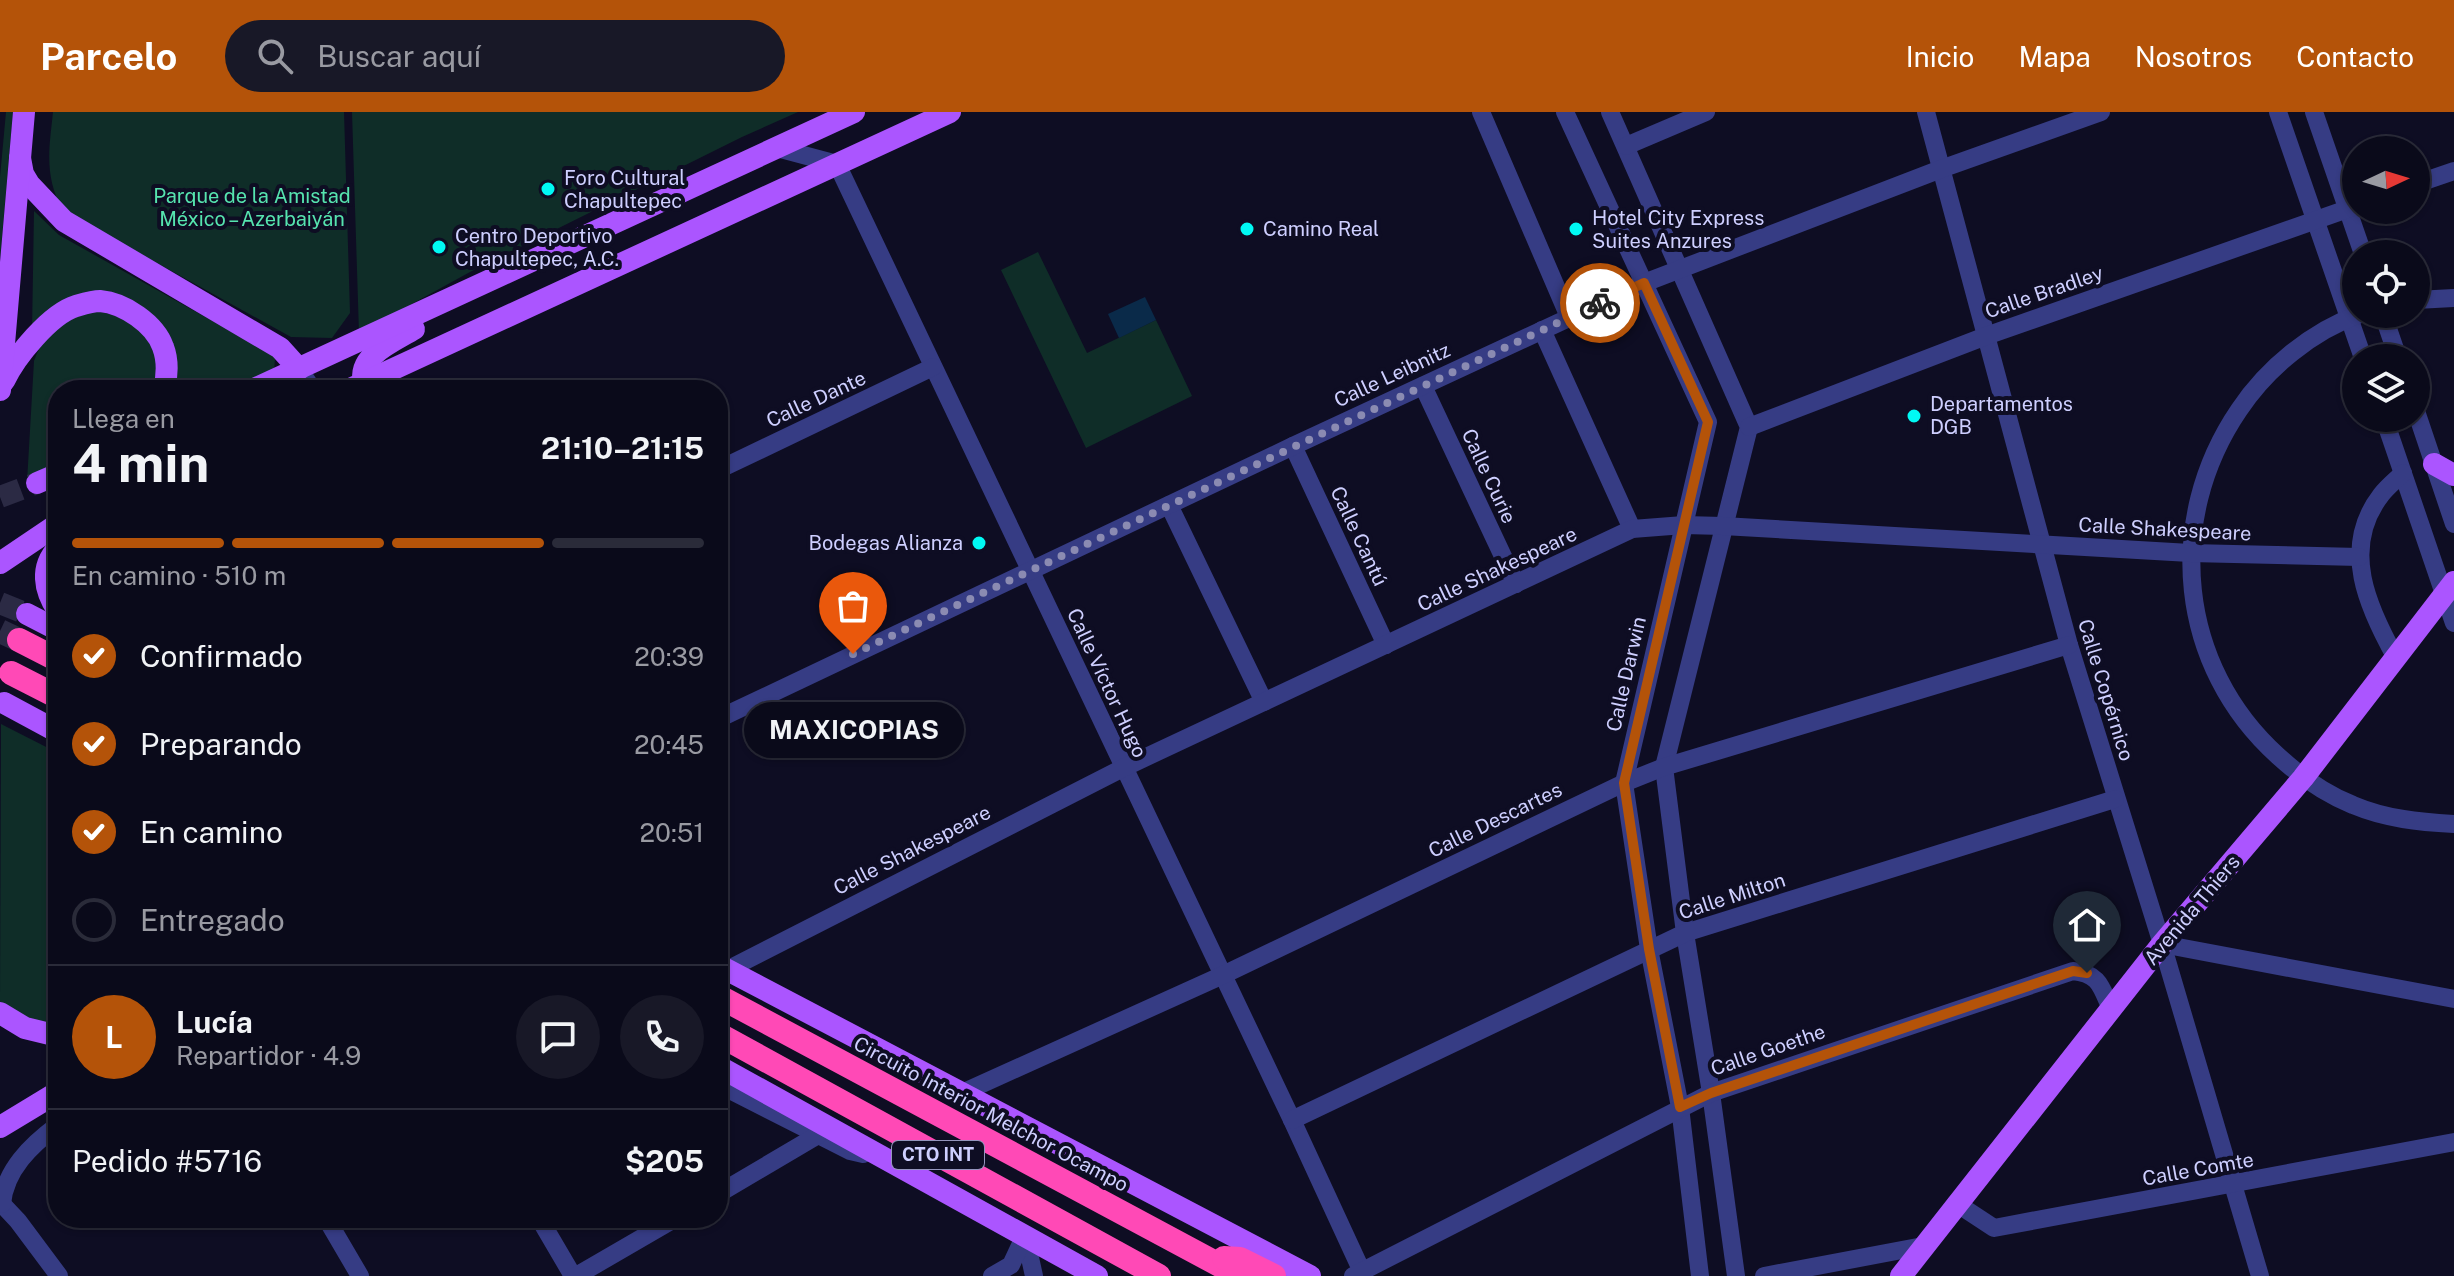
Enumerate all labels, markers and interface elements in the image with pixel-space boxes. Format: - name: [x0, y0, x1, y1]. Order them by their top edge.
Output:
- search box: [225, 20, 785, 92]
- text: Parcelo: [40, 34, 177, 79]
- icon: search: [253, 34, 297, 78]
- text: Buscar aquí: [317, 38, 481, 74]
- text: Inicio: [1906, 40, 1974, 73]
- text: Mapa: [2018, 40, 2091, 73]
- text: Nosotros: [2135, 40, 2252, 73]
- text: Contacto: [2296, 40, 2414, 73]
- north arrow: [2342, 136, 2430, 224]
- map controls: [2342, 136, 2430, 432]
- place label: Foro Cultural Chapultepec: [564, 166, 685, 213]
- marker: Foro Cultural Chapultepec: [539, 180, 557, 198]
- park label: Parque de la Amistad México – Azerbaiyán: [153, 184, 351, 231]
- place label: Hotel City Express Suites Anzures: [1592, 206, 1764, 253]
- place label: Camino Real: [1263, 217, 1379, 241]
- marker: Camino Real: [1238, 220, 1256, 238]
- marker: Hotel City Express Suites Anzures: [1567, 220, 1585, 238]
- place label: Centro Deportivo Chapultepec, A.C.: [455, 224, 619, 271]
- marker: Centro Deportivo Chapultepec, A.C.: [430, 238, 448, 256]
- button: locate: [2342, 240, 2430, 328]
- street label: Calle Bradley: [1982, 260, 2107, 323]
- courier: [1560, 263, 1640, 343]
- icon: bike: [1578, 281, 1622, 325]
- street label: Calle Leibnitz: [1330, 338, 1454, 412]
- button: layers: [2342, 344, 2430, 432]
- street label: Calle Dante: [762, 366, 870, 432]
- place label: Departamentos DGB: [1930, 392, 2073, 439]
- text: Llega en: [72, 403, 175, 434]
- marker: Departamentos DGB: [1905, 407, 1923, 425]
- street label: Calle Curie: [1457, 425, 1521, 527]
- text: 21:10–21:15: [541, 430, 704, 466]
- text: 4 min: [72, 433, 209, 494]
- street label: Calle Cantú: [1325, 482, 1393, 590]
- street label: Calle Shakespeare: [2078, 512, 2252, 546]
- street label: Calle Shakespeare: [1413, 521, 1581, 617]
- place label: Bodegas Alianza: [809, 531, 963, 555]
- marker: Bodegas Alianza: [970, 534, 988, 552]
- text: En camino · 510 m: [72, 560, 286, 591]
- pin: [819, 572, 887, 654]
- icon: bag: [831, 584, 875, 628]
- street label: Calle Víctor Hugo: [1062, 605, 1152, 761]
- street label: Calle Darwin: [1601, 614, 1651, 734]
- street label: Calle Copérnico: [2073, 616, 2139, 764]
- icon: check: [72, 634, 116, 678]
- text: Confirmado: [140, 638, 303, 674]
- text: 20:39: [634, 641, 704, 672]
- callout: MAXICOPIAS: [743, 702, 963, 758]
- text: MAXICOPIAS: [769, 714, 939, 745]
- icon: check: [72, 722, 116, 766]
- text: Preparando: [140, 726, 302, 762]
- text: 20:45: [634, 729, 704, 760]
- street label: Calle Descartes: [1424, 777, 1566, 863]
- street label: Calle Shakespeare: [829, 800, 995, 900]
- icon: check: [72, 810, 116, 854]
- text: En camino: [140, 814, 283, 850]
- text: 20:51: [639, 817, 704, 848]
- street label: Avenida Thiers: [2139, 850, 2245, 970]
- street label: Calle Milton: [1676, 868, 1788, 924]
- pin: [2053, 891, 2121, 973]
- text: Entregado: [140, 902, 285, 938]
- icon: home: [2065, 903, 2109, 947]
- button: chat: [516, 995, 600, 1079]
- button: phone: [620, 995, 704, 1079]
- text: Lucía: [176, 1004, 253, 1040]
- text: L: [105, 1019, 123, 1055]
- street label: Calle Goethe: [1708, 1019, 1828, 1081]
- street label: Circuito Interior Melchor Ocampo: [850, 1031, 1132, 1197]
- text: Repartidor · 4.9: [176, 1040, 361, 1071]
- road number: CTO INT: [892, 1141, 984, 1169]
- text: Pedido #5716: [72, 1143, 262, 1179]
- text: $205: [625, 1143, 704, 1179]
- street label: Calle Comte: [2140, 1147, 2256, 1191]

